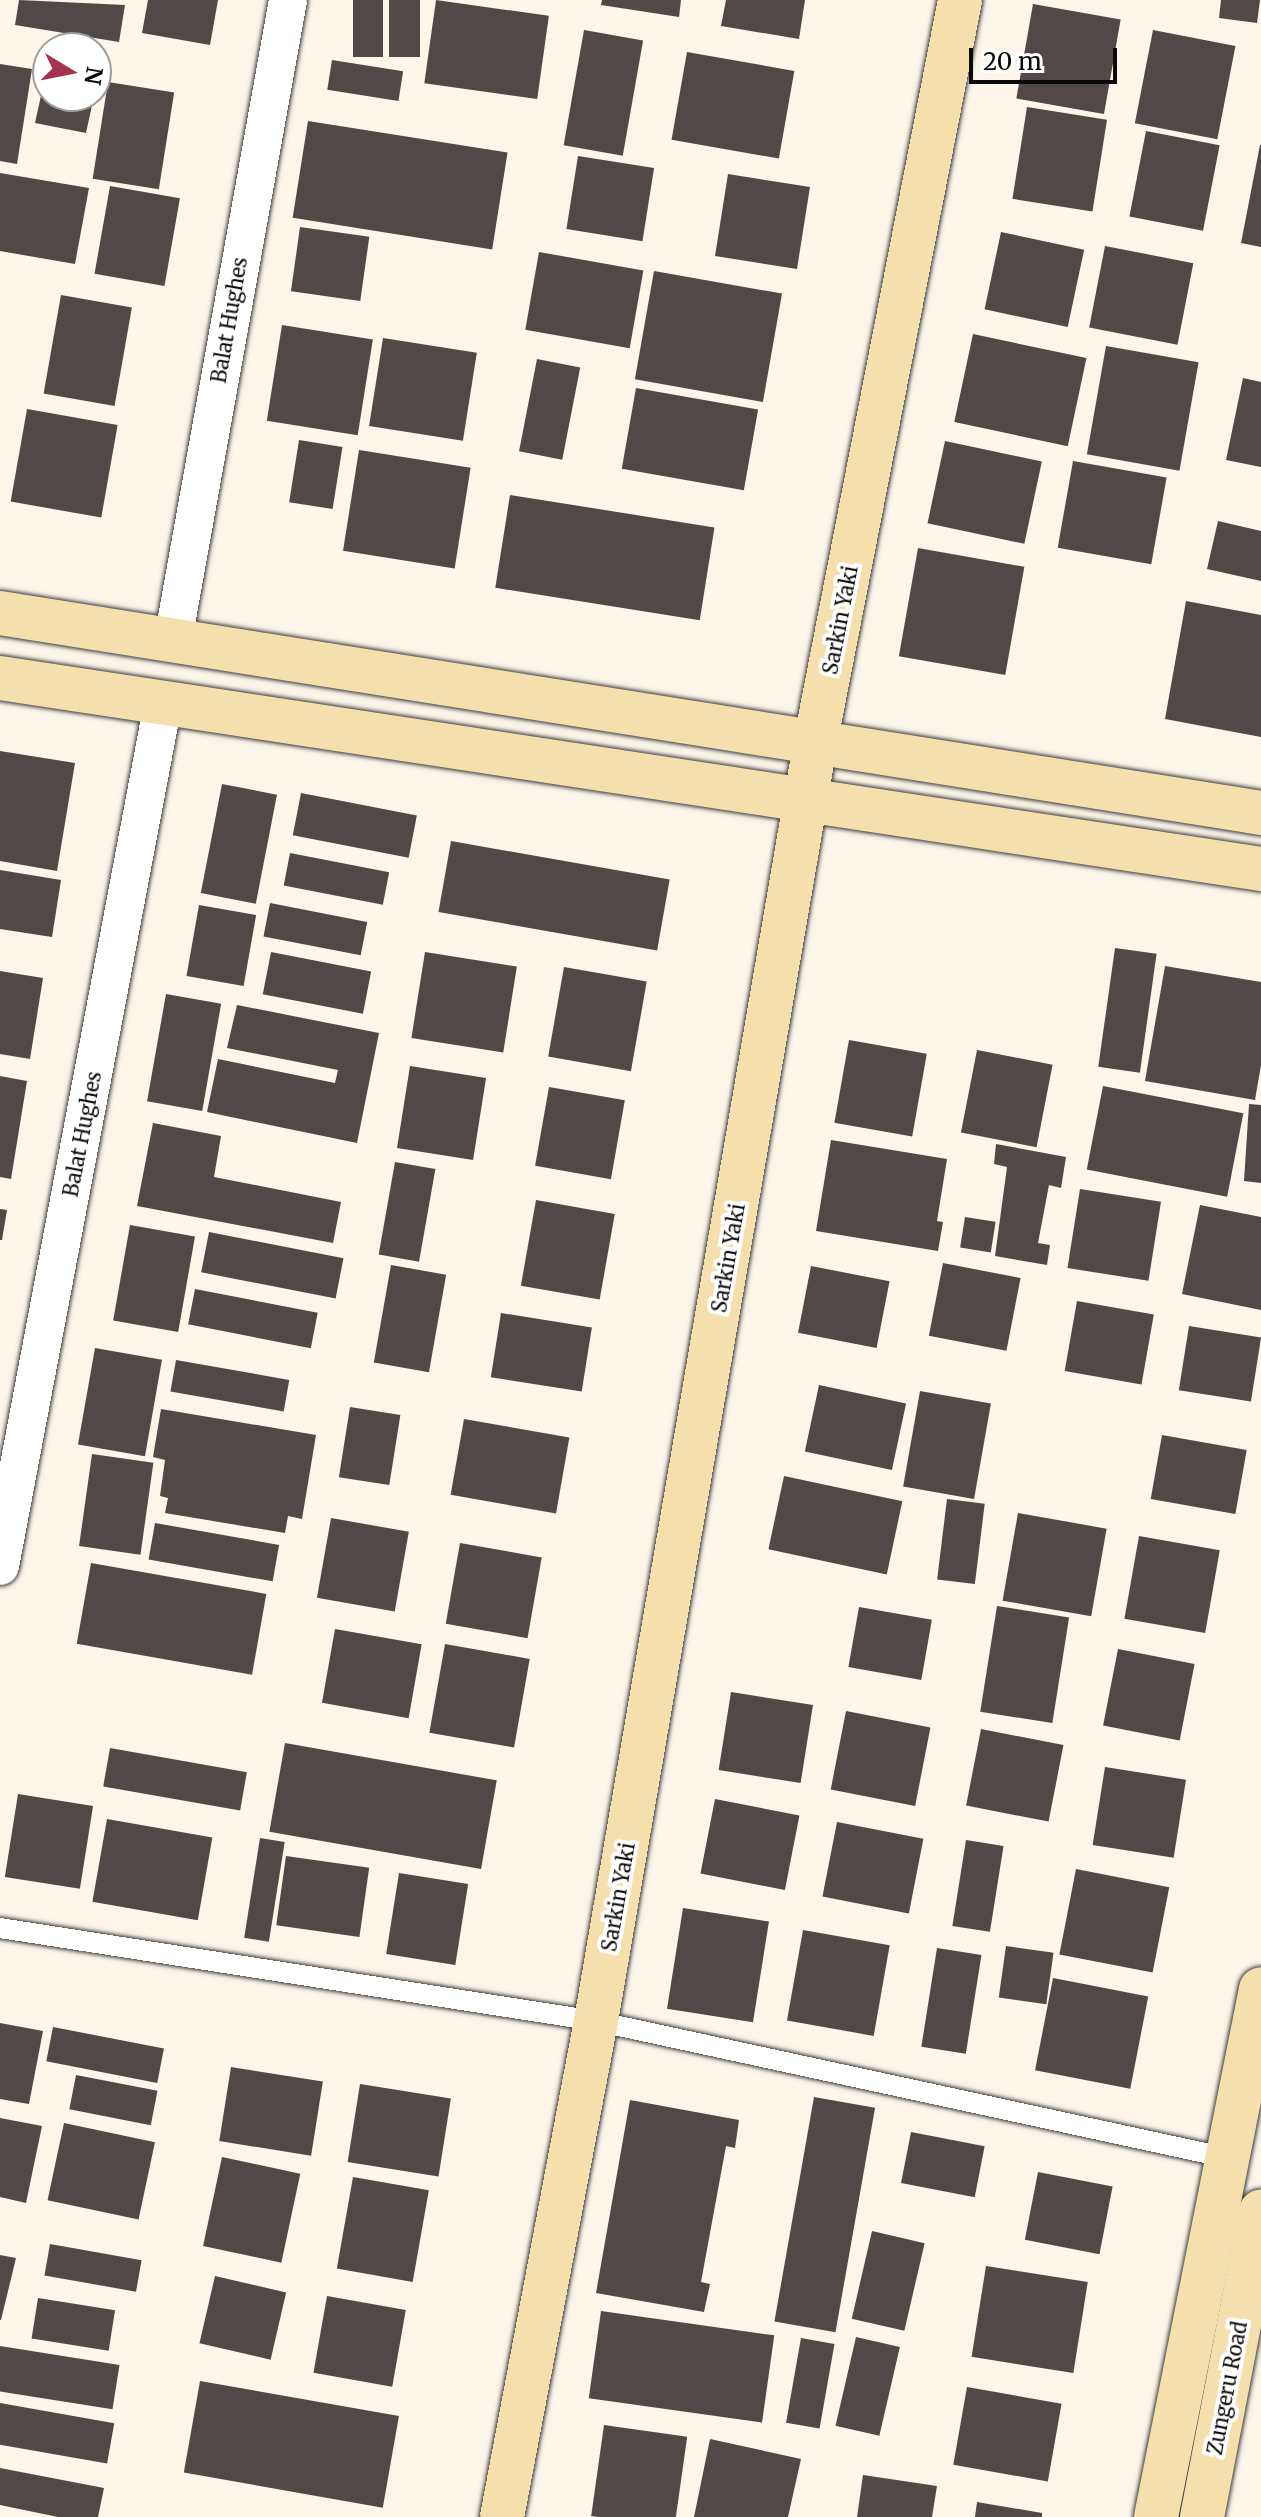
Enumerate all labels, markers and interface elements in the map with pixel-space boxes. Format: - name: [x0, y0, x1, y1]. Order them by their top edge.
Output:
- north arrow: [32, 32, 112, 112]
- scale bar: [973, 32, 1121, 82]
- text: 20 m: [983, 46, 1042, 77]
- text: N: [78, 65, 109, 87]
- street label: Balat Hughes: [206, 255, 252, 385]
- street label: Sarkin Yaki: [818, 564, 862, 676]
- street label: Balat Hughes: [58, 1069, 106, 1199]
- street label: Sarkin Yaki: [707, 1202, 749, 1314]
- street label: Sarkin Yaki: [597, 1841, 639, 1953]
- street label: Zungeru Road: [1202, 2319, 1252, 2457]

